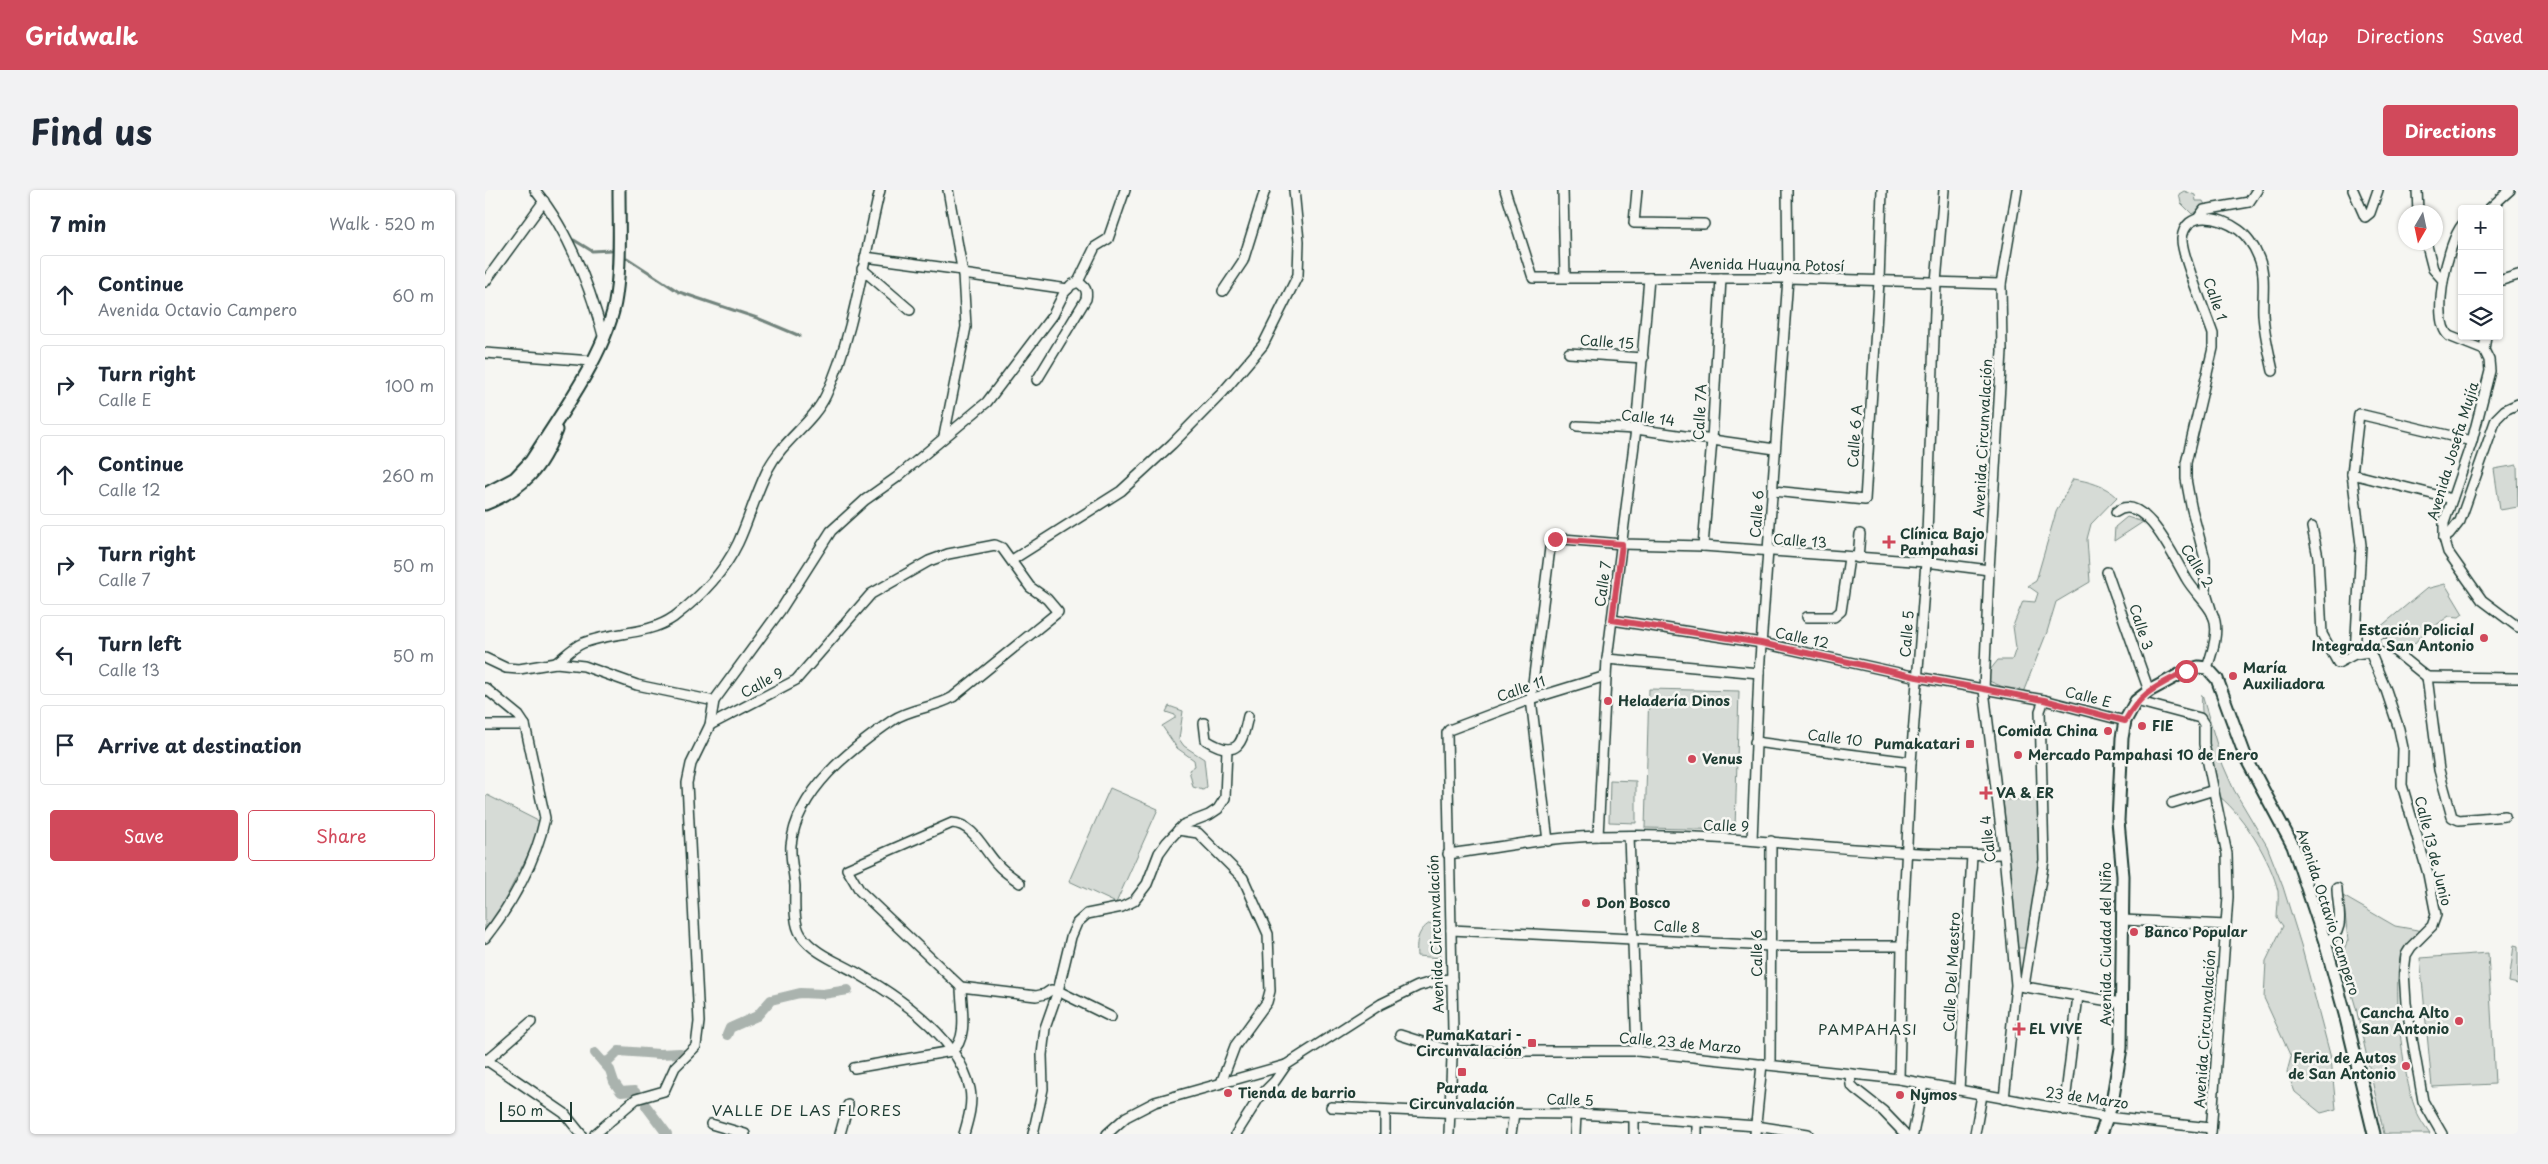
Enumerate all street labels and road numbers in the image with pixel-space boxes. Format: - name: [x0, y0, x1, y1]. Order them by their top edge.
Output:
- street label: Avenida Huayna Potosí: [1689, 253, 1845, 276]
- street label: Calle 1: [2198, 274, 2233, 323]
- street label: Calle 15: [1579, 329, 1635, 354]
- street label: Avenida Circunvalación: [1968, 358, 1997, 518]
- street label: Avenida Josefa Mujía: [2421, 379, 2484, 523]
- street label: Calle 7A: [1688, 383, 1711, 441]
- street label: Calle 6 A: [1842, 403, 1867, 468]
- street label: Calle 14: [1620, 404, 1676, 431]
- street label: Calle 6: [1744, 489, 1769, 539]
- street label: Calle 13: [1772, 528, 1828, 553]
- street label: Calle 2: [2176, 540, 2219, 592]
- street label: Calle 7: [1589, 560, 1616, 608]
- street label: Calle 3: [2124, 601, 2159, 653]
- street label: Calle 5: [1894, 610, 1919, 658]
- street label: Calle 12: [1773, 622, 1831, 653]
- street label: Calle 9: [736, 662, 787, 703]
- street label: Calle 11: [1494, 670, 1548, 707]
- street label: Calle E: [2063, 681, 2114, 712]
- street label: Calle 10: [1806, 724, 1864, 751]
- street label: Calle 13 de Junio: [2410, 794, 2457, 908]
- street label: Calle 9: [1703, 814, 1750, 837]
- street label: Calle 4: [1974, 814, 2001, 864]
- street label: Avenida Octavio Campero: [2292, 826, 2365, 998]
- street label: Avenida Circunvalación: [1422, 854, 1449, 1014]
- street label: Avenida Ciudad del Niño: [2095, 862, 2116, 1026]
- street label: Calle Del Maestro: [1938, 911, 1965, 1032]
- street label: Calle 8: [1653, 915, 1701, 938]
- street label: Calle 6: [1746, 929, 1767, 977]
- street label: Avenida Circunvalación: [2188, 949, 2221, 1109]
- street label: Calle 23 de Marzo: [1618, 1027, 1742, 1058]
- street label: 23 de Marzo: [2044, 1081, 2130, 1114]
- street label: Calle 5: [1546, 1088, 1594, 1111]

